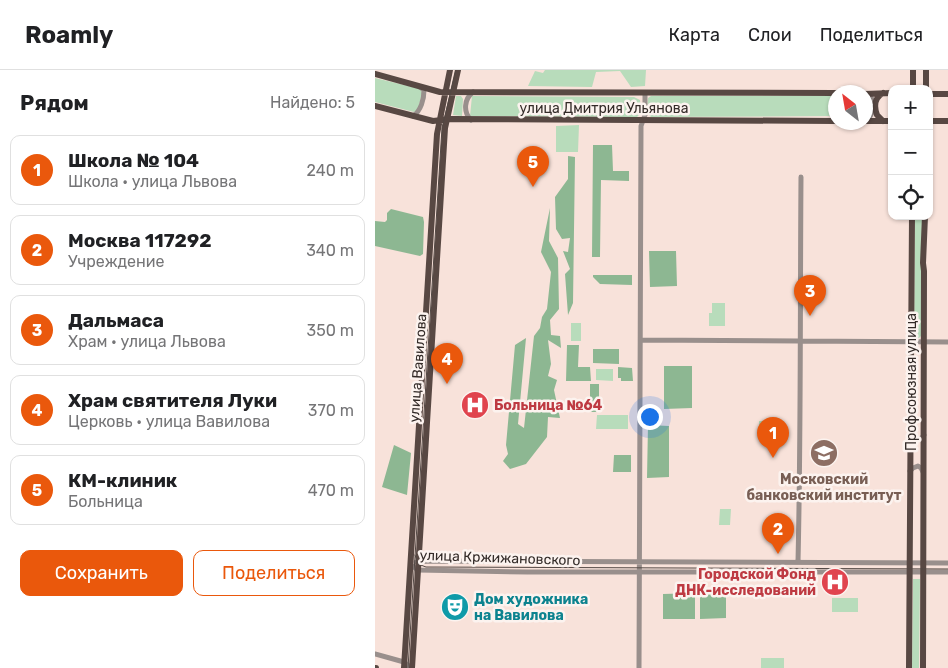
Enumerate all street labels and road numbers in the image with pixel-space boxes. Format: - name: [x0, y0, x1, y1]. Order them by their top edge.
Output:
- street label: улица Дмитрия Ульянова: [520, 100, 688, 117]
- street label: улица Вавилова: [406, 313, 430, 423]
- street label: Профсоюзная улица: [903, 313, 920, 451]
- street label: улица Кржижановского: [419, 547, 581, 569]

